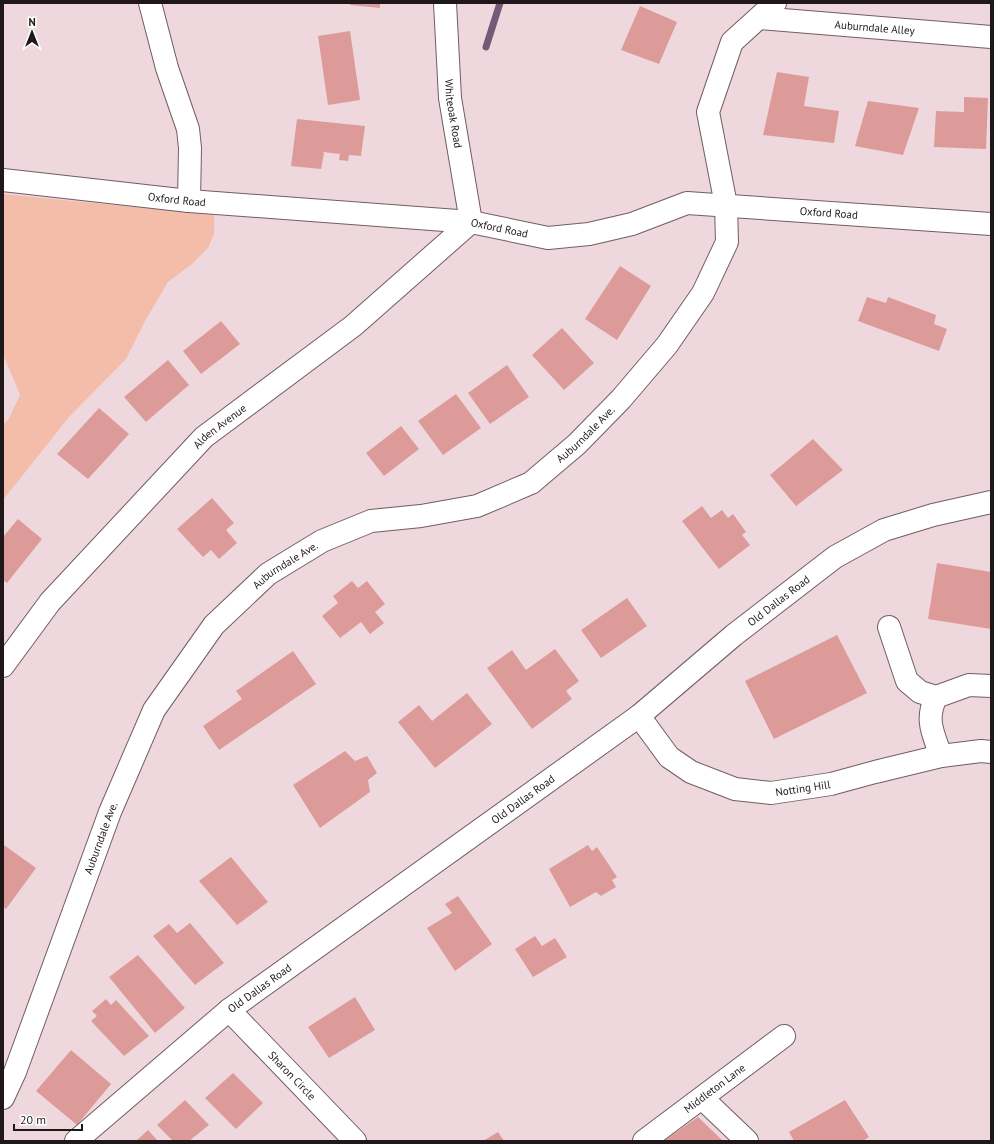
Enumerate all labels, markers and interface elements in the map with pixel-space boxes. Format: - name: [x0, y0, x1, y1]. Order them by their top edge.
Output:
- north arrow: [12, 12, 52, 52]
- text: N: [28, 15, 36, 29]
- street label: Auburndale Alley: [834, 17, 916, 38]
- street label: Whiteoak Road: [442, 79, 465, 149]
- street label: Oxford Road: [147, 189, 206, 209]
- street label: Oxford Road: [799, 204, 858, 222]
- street label: Oxford Road: [470, 215, 529, 241]
- street label: Alden Avenue: [190, 401, 249, 451]
- street label: Auburndale Ave.: [553, 403, 618, 466]
- street label: Auburndale Ave.: [249, 538, 320, 592]
- street label: Old Dallas Road: [745, 572, 813, 629]
- street label: Old Dallas Road: [488, 772, 557, 827]
- street label: Notting Hill: [774, 777, 832, 799]
- street label: Auburndale Ave.: [81, 800, 121, 876]
- street label: Old Dallas Road: [225, 960, 294, 1016]
- street label: Sharon Circle: [265, 1048, 319, 1103]
- street label: Middleton Lane: [681, 1060, 748, 1116]
- scale bar: [14, 1106, 82, 1132]
- text: 20 m: [20, 1112, 46, 1127]

